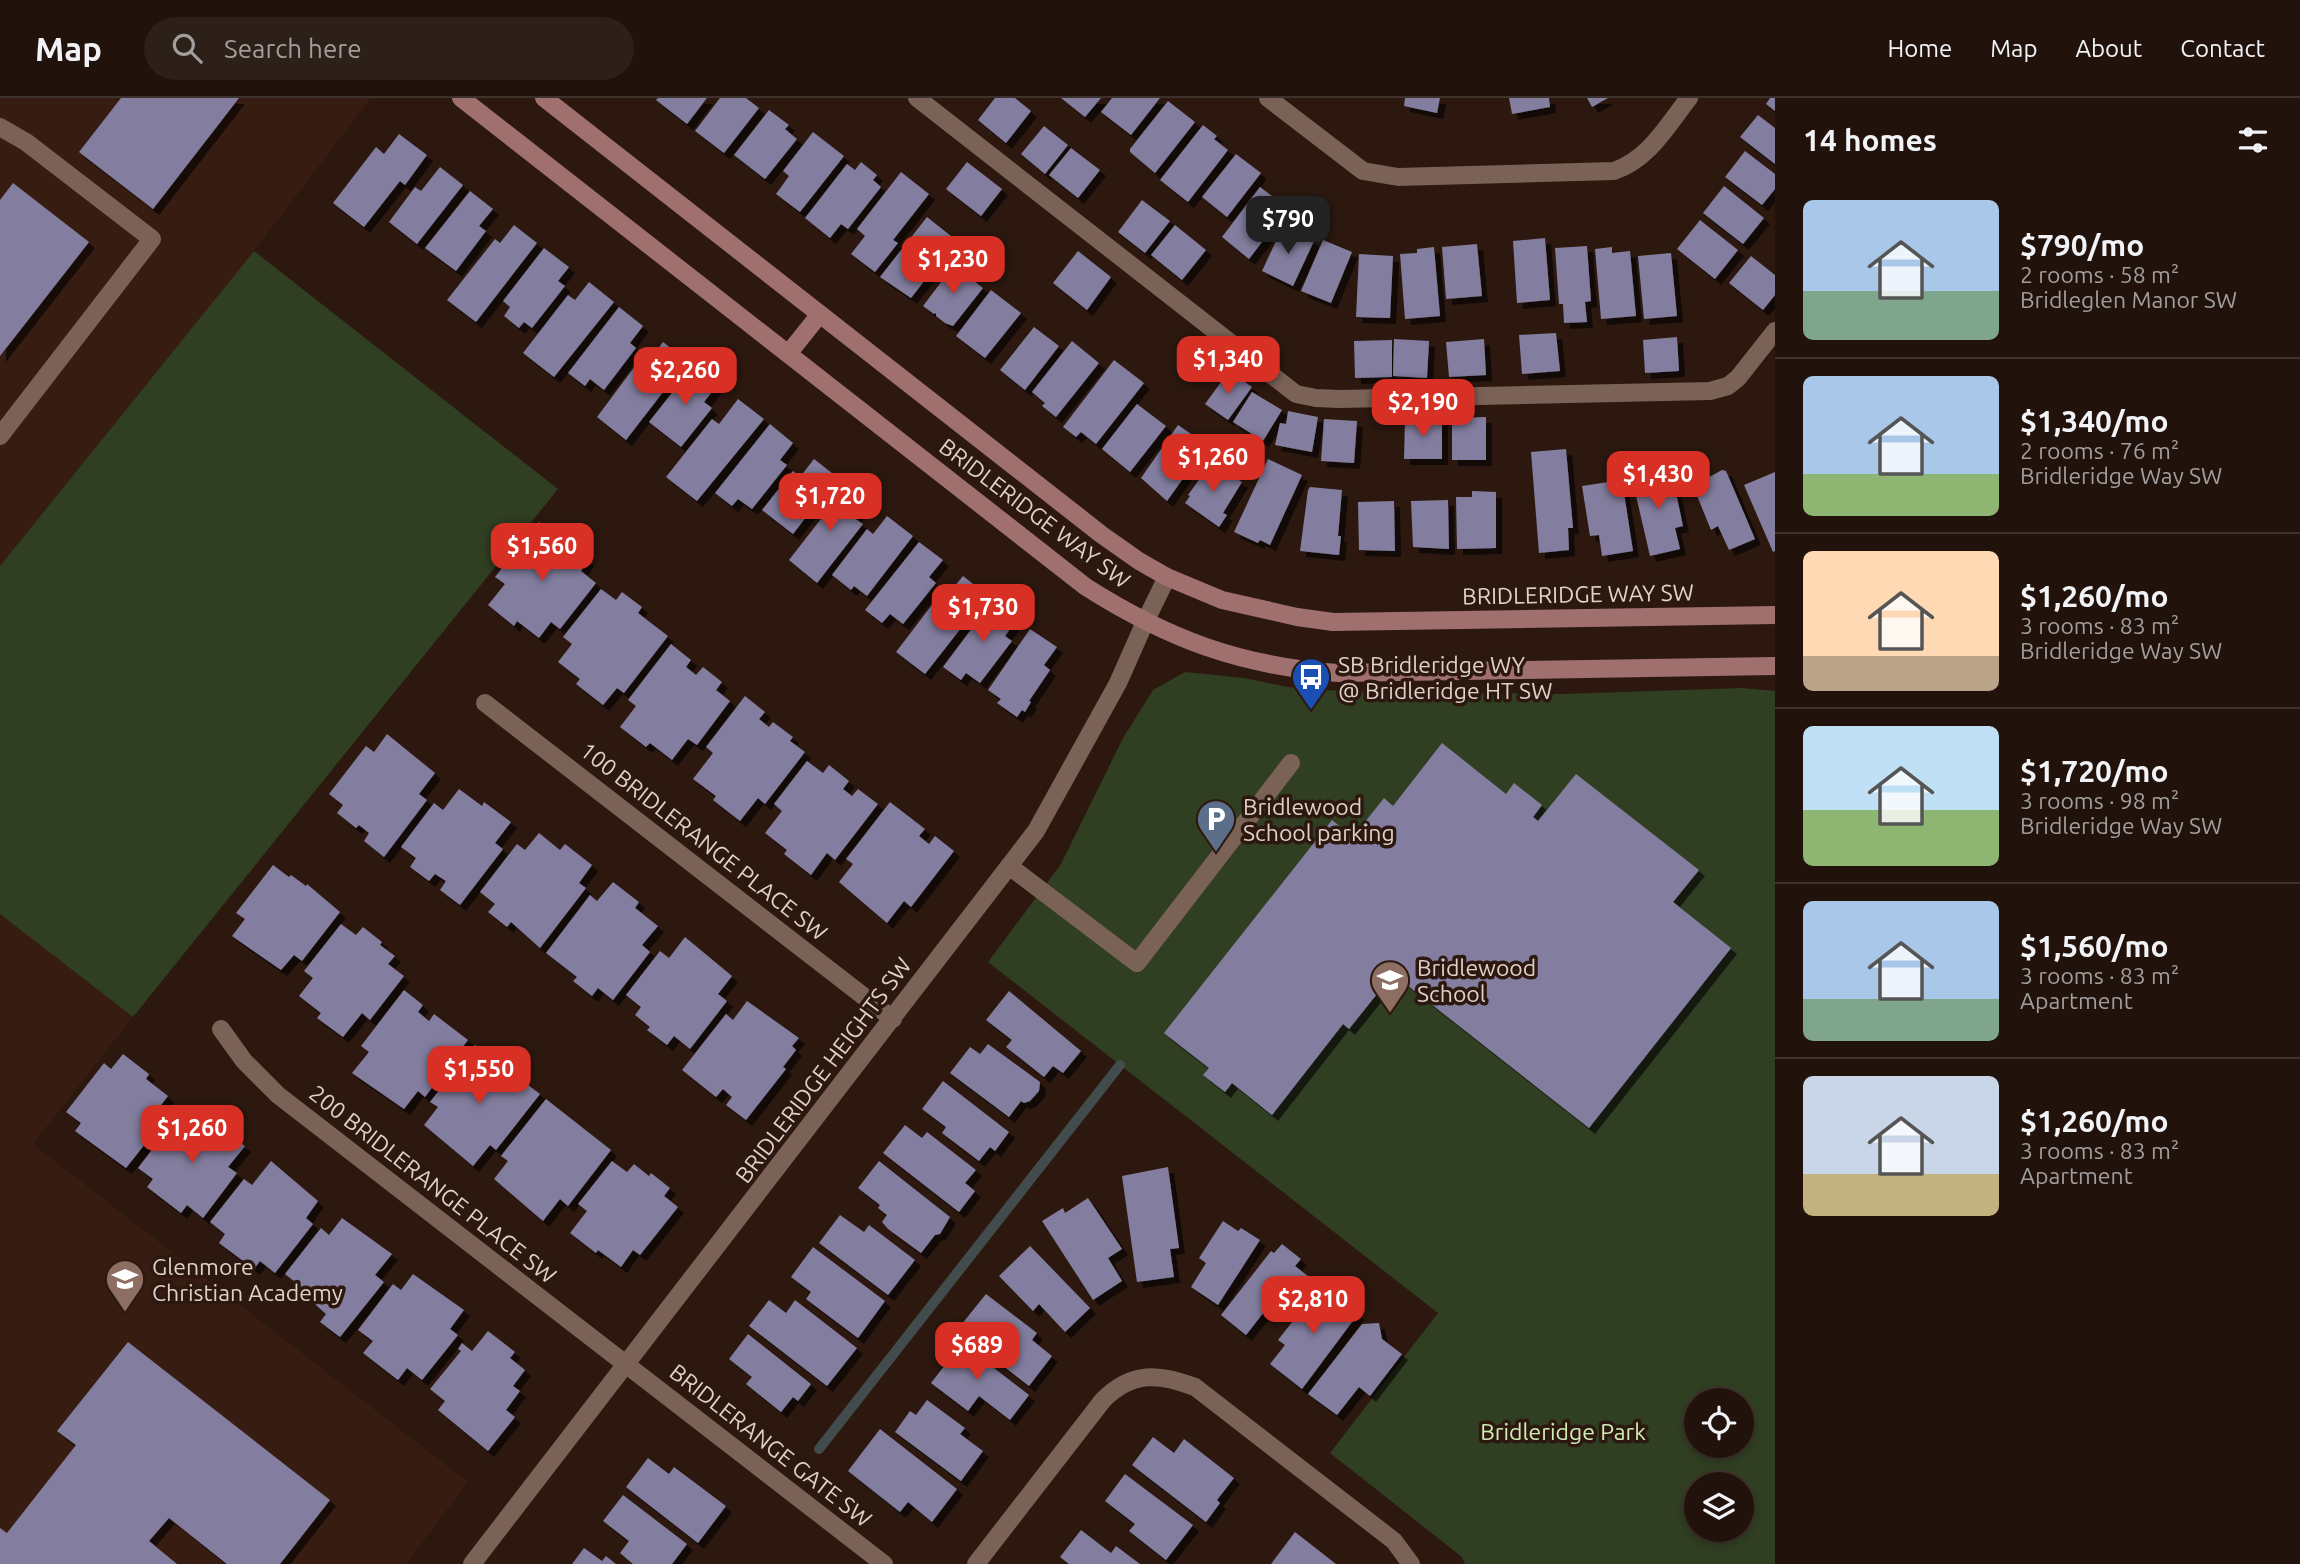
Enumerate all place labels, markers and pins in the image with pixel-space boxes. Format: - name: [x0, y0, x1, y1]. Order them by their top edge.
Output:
- pin: $790: [1247, 197, 1329, 256]
- pin: $1,230: [896, 236, 1010, 296]
- pin: $1,340: [1171, 336, 1285, 396]
- pin: $2,260: [628, 348, 742, 407]
- pin: $2,190: [1366, 380, 1480, 439]
- pin: $1,260: [1156, 434, 1270, 494]
- pin: $1,430: [1601, 452, 1715, 511]
- pin: $1,720: [773, 474, 887, 533]
- pin: $1,560: [485, 524, 599, 583]
- pin: $1,730: [926, 584, 1040, 644]
- place label: SB Bridleridge WY @ Bridleridge HT SW: [1338, 652, 1552, 703]
- bus stop icon: SB Bridleridge WY @ Bridleridge HT SW: [1290, 656, 1332, 711]
- place label: Bridlewood School parking: [1243, 794, 1395, 845]
- parking icon: Bridlewood School parking: [1195, 798, 1237, 853]
- place label: Bridlewood School: [1417, 955, 1536, 1006]
- school or university icon: Bridlewood School: [1369, 959, 1411, 1014]
- pin: $1,550: [422, 1046, 536, 1106]
- pin: $1,260: [135, 1105, 249, 1165]
- place label: Glenmore Christian Academy: [152, 1254, 343, 1305]
- school or university icon: Glenmore Christian Academy: [104, 1258, 146, 1313]
- pin: $2,810: [1256, 1276, 1370, 1336]
- pin: $689: [936, 1322, 1018, 1382]

